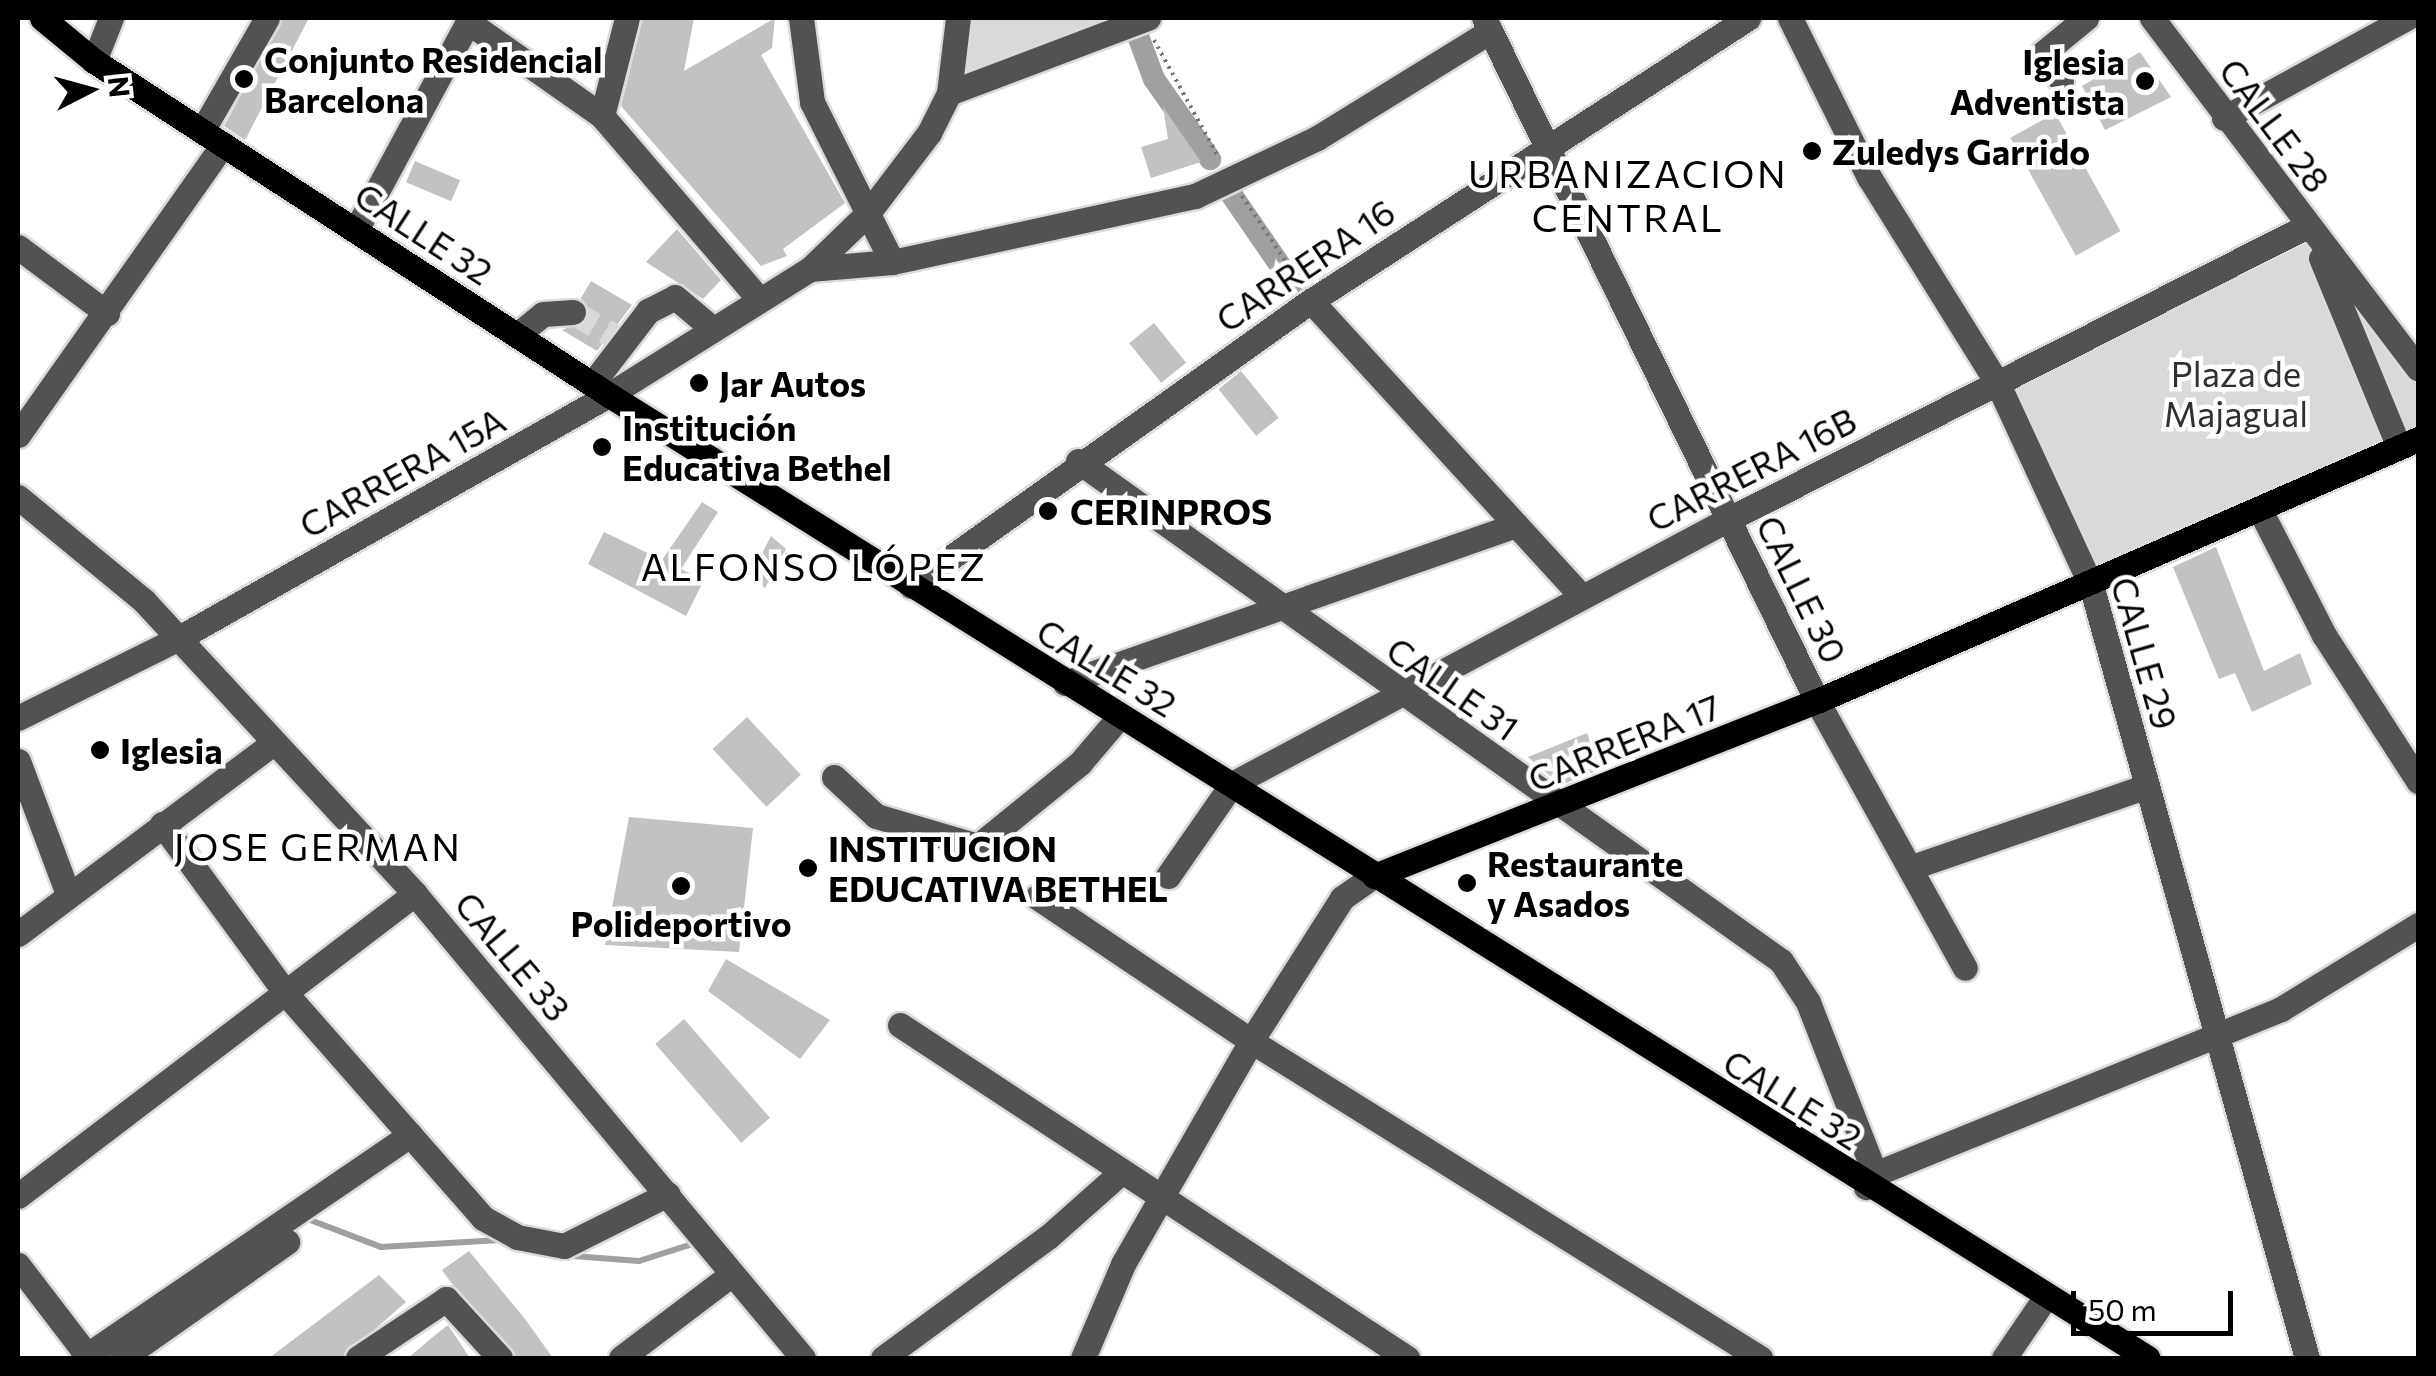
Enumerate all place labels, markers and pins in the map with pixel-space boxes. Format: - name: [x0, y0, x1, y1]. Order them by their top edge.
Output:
- place label: Conjunto Residencial Barcelona: [264, 38, 603, 120]
- place label: Iglesia Adventista: [1949, 40, 2125, 122]
- marker: Conjunto Residencial Barcelona: [233, 68, 255, 90]
- marker: Iglesia Adventista: [2134, 70, 2156, 92]
- place label: Zuledys Garrido: [1832, 130, 2090, 172]
- marker: Zuledys Garrido: [1801, 140, 1823, 162]
- place label: Jar Autos: [719, 362, 866, 404]
- marker: Jar Autos: [688, 372, 710, 394]
- place label: Institución Educativa Bethel: [622, 406, 892, 488]
- marker: Institución Educativa Bethel: [591, 436, 613, 458]
- place label: CERINPROS: [1070, 490, 1272, 532]
- marker: CERINPROS: [1035, 498, 1061, 524]
- place label: Iglesia: [120, 729, 223, 771]
- marker: Iglesia: [89, 739, 111, 761]
- place label: INSTITUCION EDUCATIVA BETHEL: [828, 827, 1168, 909]
- place label: Restaurante y Asados: [1487, 842, 1684, 924]
- marker: INSTITUCION EDUCATIVA BETHEL: [797, 857, 819, 879]
- marker: Restaurante y Asados: [1456, 872, 1478, 894]
- marker: Polideportivo: [670, 875, 692, 897]
- place label: Polideportivo: [570, 902, 792, 944]

